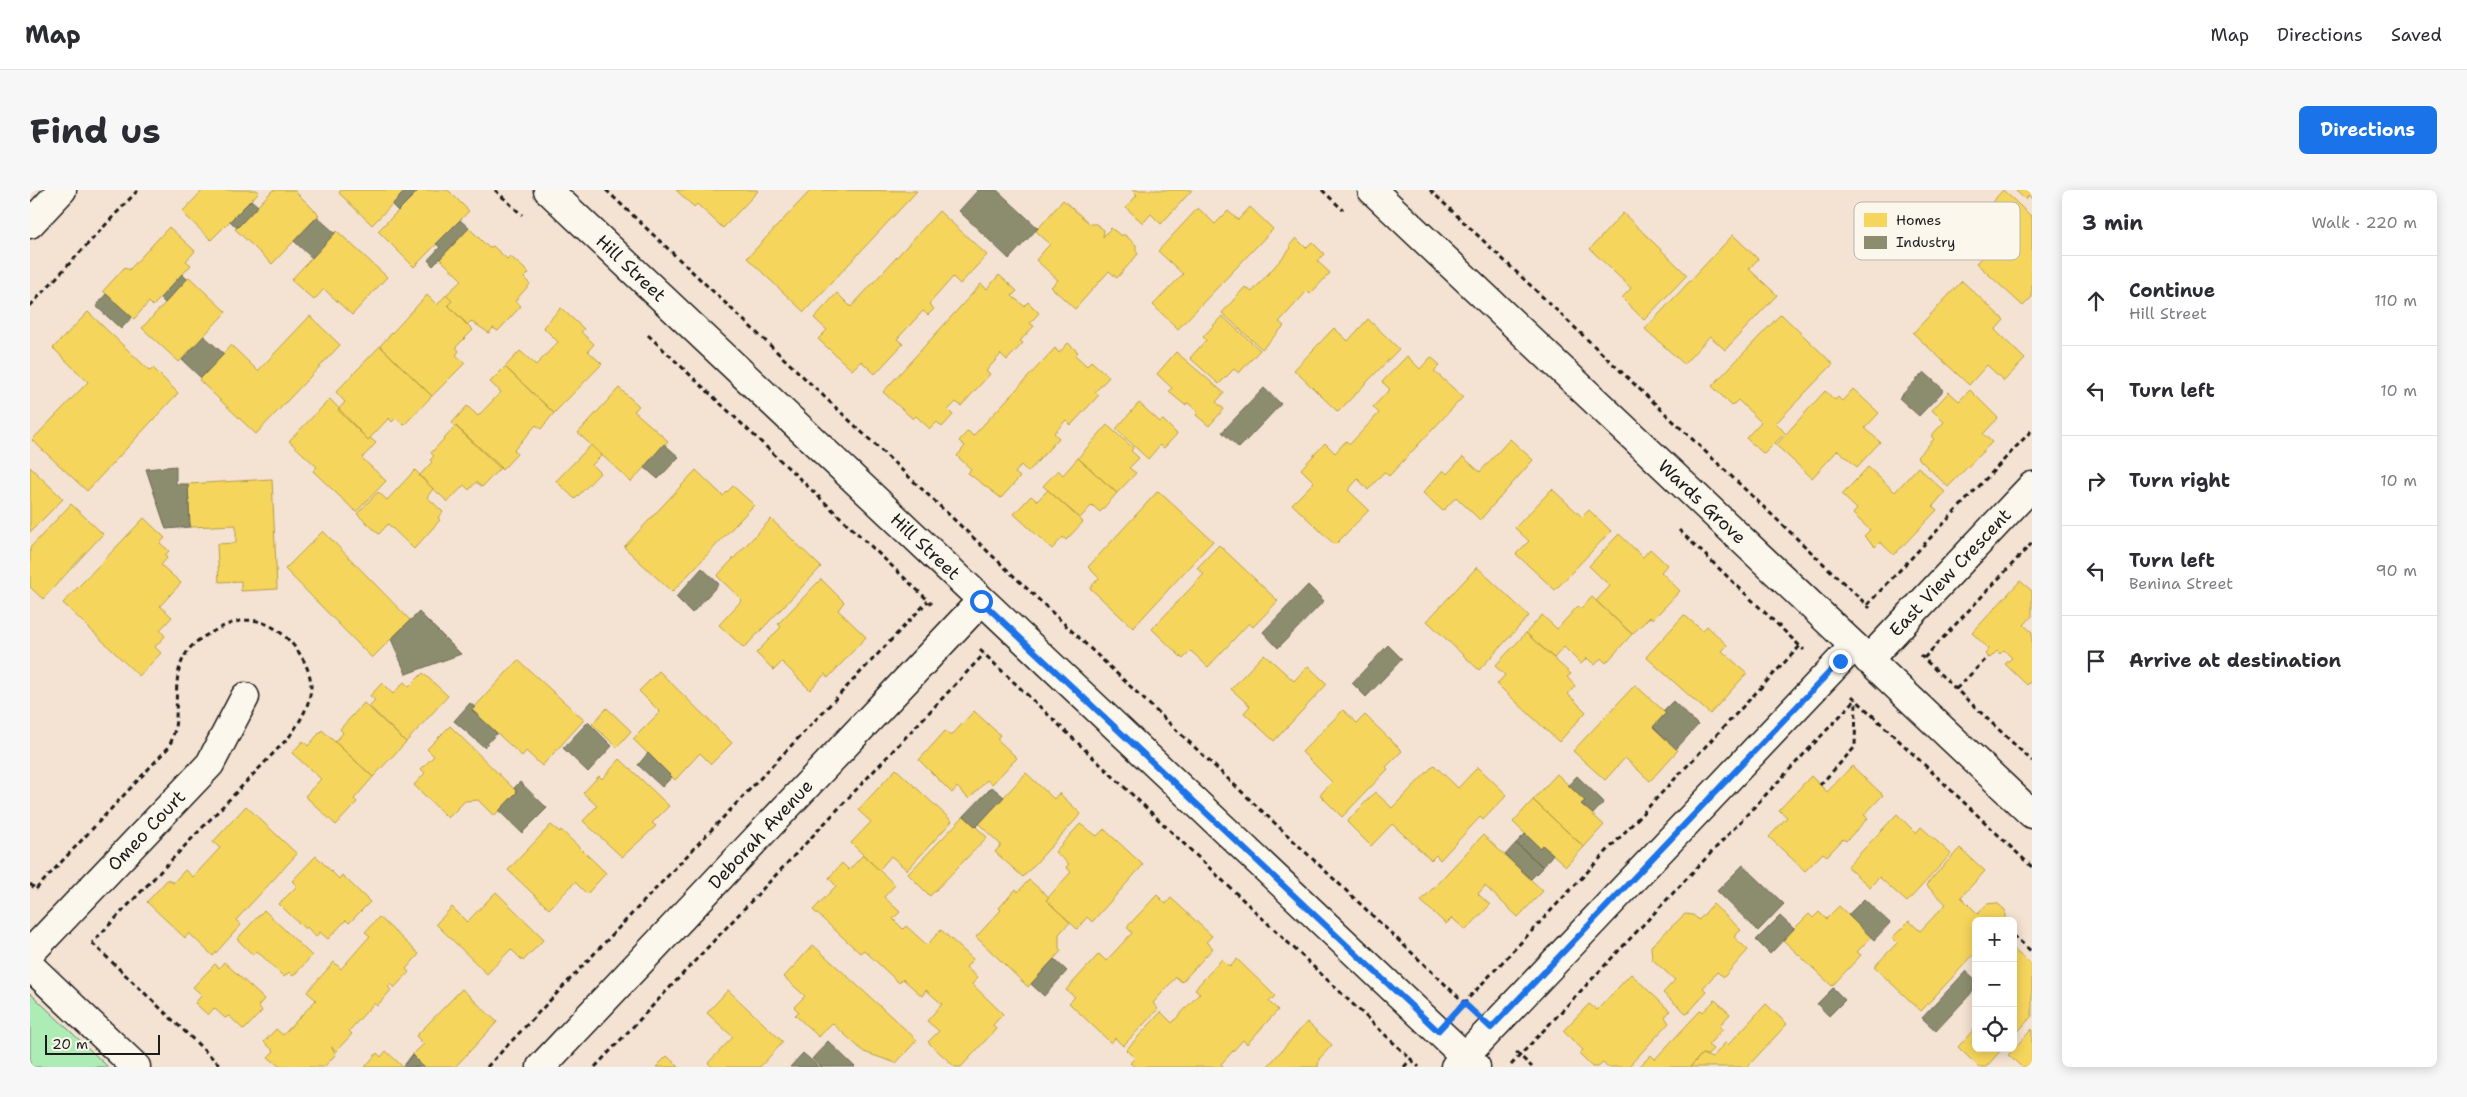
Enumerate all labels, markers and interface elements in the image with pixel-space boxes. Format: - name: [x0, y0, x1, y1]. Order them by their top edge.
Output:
- text: Map: [25, 19, 81, 51]
- text: Map: [2211, 23, 2249, 47]
- text: Directions: [2277, 23, 2363, 47]
- text: Saved: [2391, 23, 2442, 47]
- button: Directions: [2299, 106, 2437, 154]
- text: Find us: [30, 107, 161, 154]
- legend: [1854, 202, 2020, 260]
- text: 3 min: [2082, 209, 2143, 237]
- text: Homes: [1896, 211, 1941, 229]
- text: Walk · 220 m: [2311, 212, 2417, 233]
- street label: Hill Street: [591, 229, 671, 307]
- text: Industry: [1896, 233, 1955, 251]
- text: Continue: [2129, 278, 2215, 303]
- icon: ahead: [2082, 287, 2110, 315]
- text: 110 m: [2374, 290, 2417, 311]
- text: Hill Street: [2129, 303, 2207, 324]
- icon: left: [2082, 377, 2110, 405]
- text: Turn left: [2129, 378, 2215, 403]
- text: 10 m: [2380, 380, 2417, 401]
- street label: Wards Grove: [1653, 454, 1751, 549]
- icon: right: [2082, 467, 2110, 495]
- text: Turn right: [2129, 468, 2230, 493]
- text: 10 m: [2380, 470, 2417, 491]
- street label: East View Crescent: [1884, 503, 2017, 642]
- street label: Hill Street: [885, 508, 965, 585]
- text: Turn left: [2129, 548, 2215, 573]
- icon: left: [2082, 557, 2110, 585]
- text: 90 m: [2376, 560, 2417, 581]
- text: Benina Street: [2129, 573, 2233, 594]
- route start: [970, 590, 993, 613]
- icon: arrive: [2082, 647, 2110, 675]
- text: Arrive at destination: [2129, 648, 2341, 673]
- route end: [1829, 650, 1852, 673]
- street label: Deborah Avenue: [703, 774, 818, 894]
- street label: Omeo Court: [102, 785, 191, 876]
- map controls: [1972, 917, 2017, 1052]
- button: +: [1972, 917, 2017, 962]
- button: −: [1972, 962, 2017, 1007]
- button: locate: [1972, 1007, 2017, 1052]
- scale bar: [45, 1032, 160, 1055]
- text: 20 m: [52, 1035, 88, 1053]

